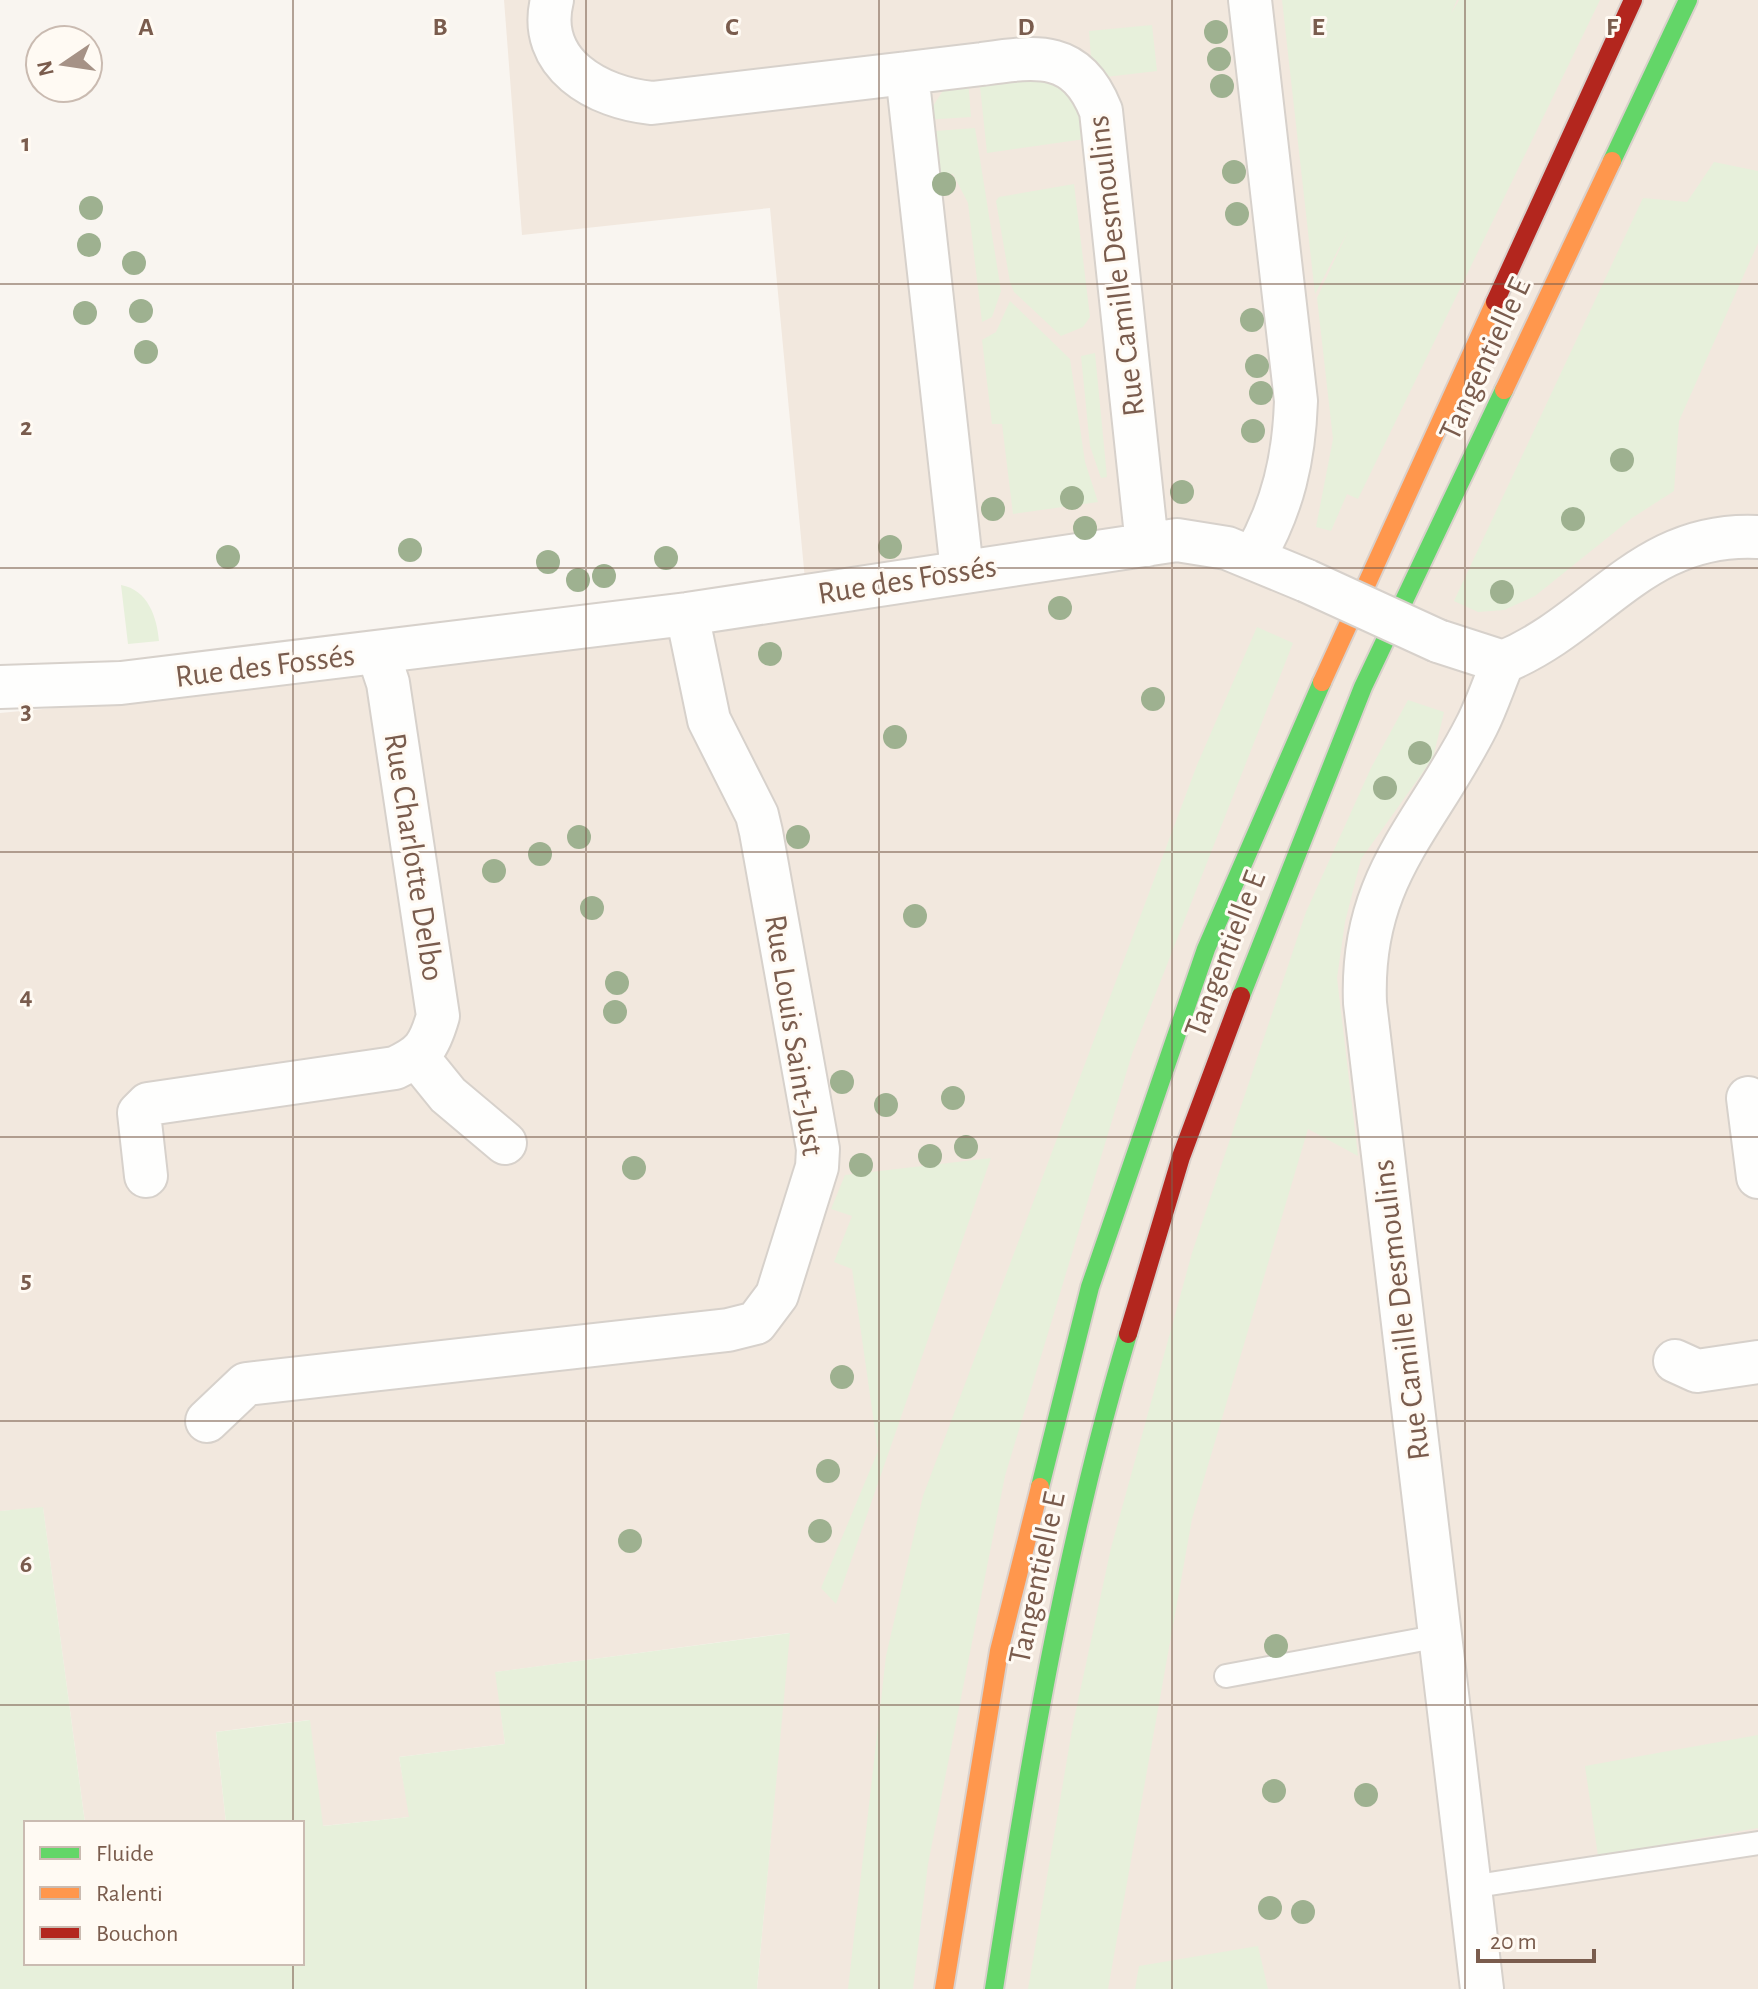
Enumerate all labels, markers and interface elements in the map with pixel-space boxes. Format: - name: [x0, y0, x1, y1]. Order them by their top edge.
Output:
- text: A: [138, 14, 154, 40]
- text: B: [432, 14, 448, 40]
- text: C: [725, 14, 739, 40]
- text: D: [1017, 14, 1035, 40]
- text: E: [1311, 14, 1325, 40]
- text: F: [1606, 14, 1619, 40]
- north arrow: [24, 24, 104, 104]
- text: N: [33, 58, 58, 78]
- street label: Rue Camille Desmoulins: [1082, 114, 1150, 418]
- text: 1: [21, 130, 31, 156]
- street label: Tangentielle E: [1433, 273, 1537, 445]
- text: 2: [20, 414, 32, 440]
- street label: Rue des Fossés: [815, 550, 999, 610]
- street label: Rue des Fossés: [173, 639, 357, 693]
- text: 3: [20, 698, 32, 724]
- street label: Rue Charlotte Delbo: [379, 731, 449, 983]
- street label: Tangentielle E: [1179, 866, 1271, 1042]
- street label: Rue Louis Saint-Just: [759, 912, 829, 1158]
- text: 4: [19, 983, 33, 1009]
- street label: Rue Camille Desmoulins: [1367, 1158, 1435, 1462]
- text: 5: [20, 1267, 32, 1293]
- street label: Tangentielle E: [1003, 1489, 1071, 1667]
- text: 6: [20, 1551, 32, 1577]
- legend: [24, 1821, 304, 1965]
- text: Fluide: [96, 1842, 154, 1866]
- text: Ralenti: [96, 1882, 163, 1906]
- scale bar: [1478, 1913, 1594, 1963]
- text: Bouchon: [96, 1922, 178, 1946]
- text: 20 m: [1490, 1930, 1537, 1954]

